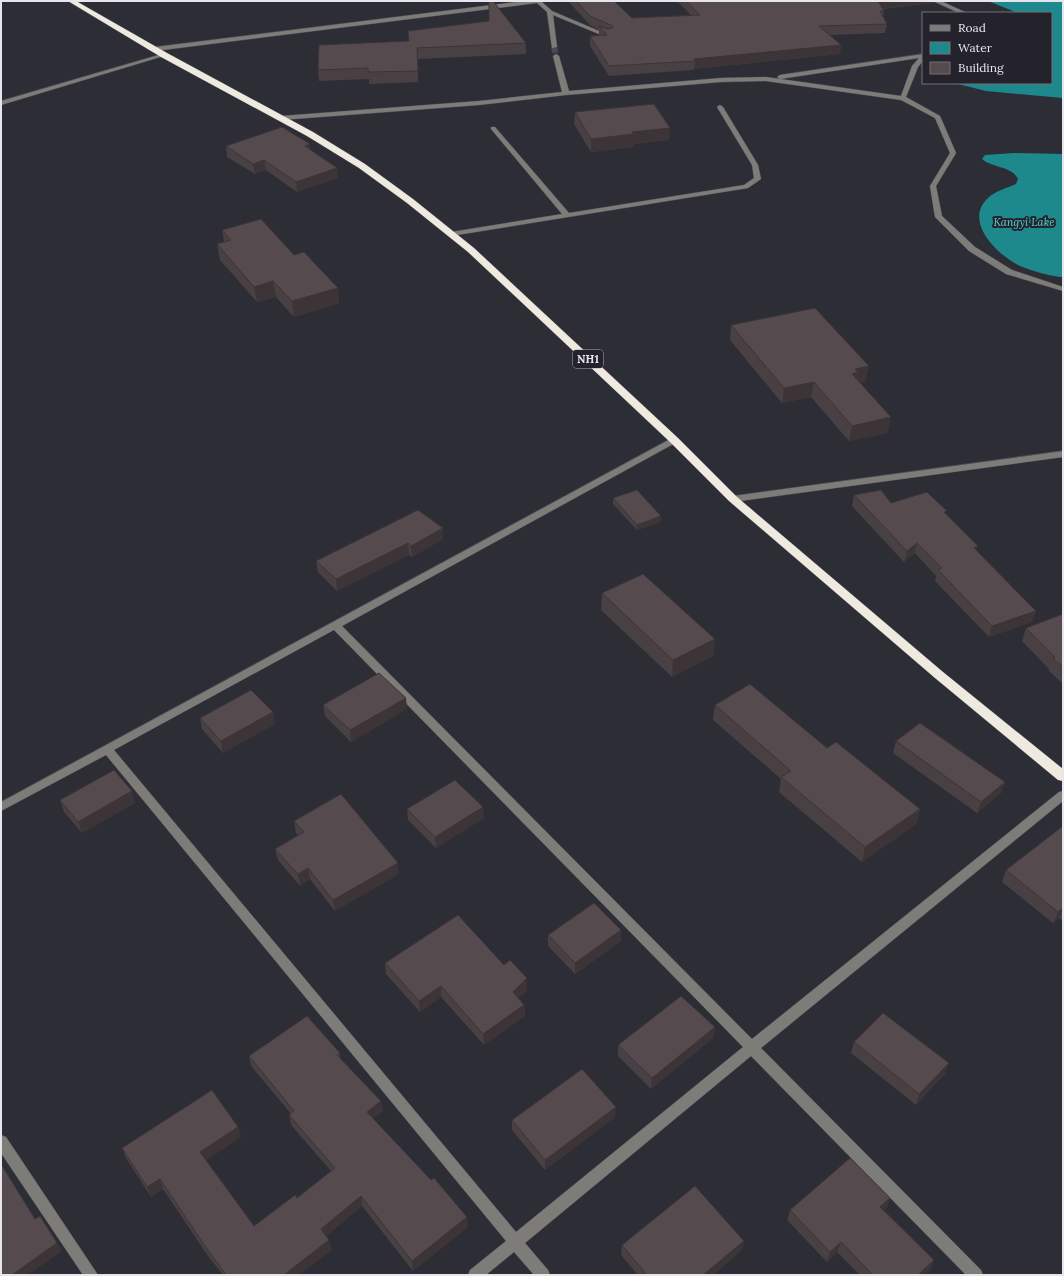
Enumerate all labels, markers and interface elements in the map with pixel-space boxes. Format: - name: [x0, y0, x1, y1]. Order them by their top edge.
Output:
- legend: [922, 12, 1052, 84]
- text: Road: [958, 20, 986, 35]
- text: Water: [958, 40, 993, 55]
- text: Building: [958, 60, 1004, 75]
- water label: Kangyi Lake: [993, 215, 1055, 229]
- road number: NH1: [573, 350, 603, 368]

